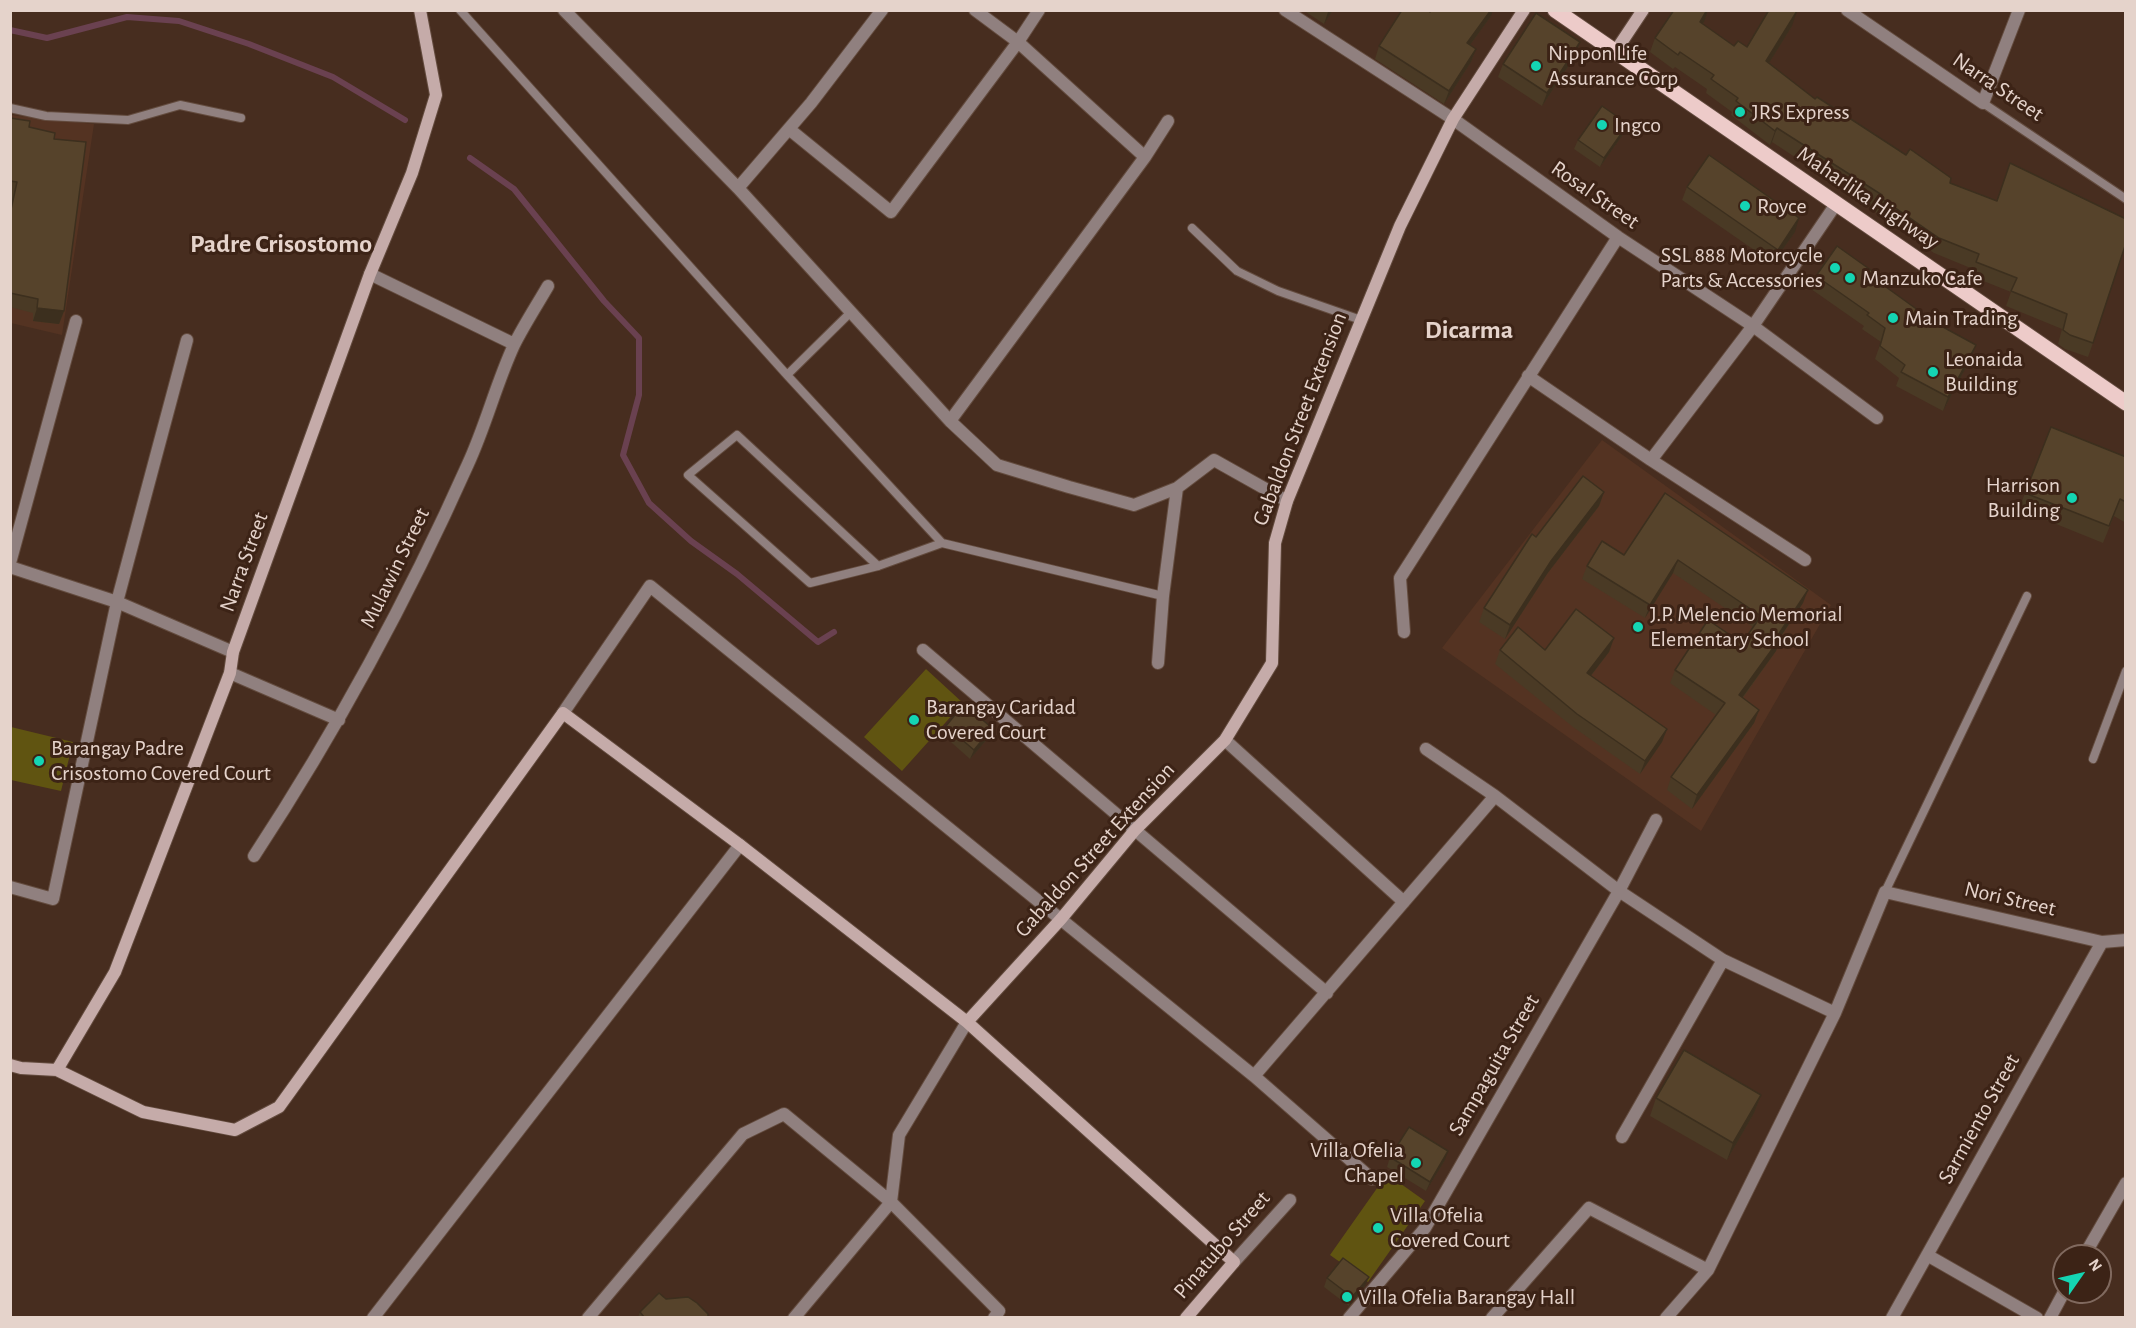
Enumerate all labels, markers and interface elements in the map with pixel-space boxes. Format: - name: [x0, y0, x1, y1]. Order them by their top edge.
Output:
- place label: Nippon Life Assurance Corp: [1548, 40, 1678, 92]
- street label: Narra Street: [1947, 47, 2049, 127]
- marker: Nippon Life Assurance Corp: [1529, 59, 1543, 73]
- place label: JRS Express: [1752, 99, 1850, 125]
- marker: JRS Express: [1733, 105, 1747, 119]
- place label: Ingco: [1614, 112, 1661, 138]
- marker: Ingco: [1595, 118, 1609, 132]
- street label: Maharlika Highway: [1792, 141, 1944, 255]
- street label: Rosal Street: [1546, 155, 1644, 235]
- place label: Royce: [1757, 193, 1807, 219]
- marker: Royce: [1738, 199, 1752, 213]
- district label: Padre Crisostomo: [190, 228, 372, 260]
- place label: SSL 888 Motorcycle Parts & Accessories: [1660, 242, 1823, 294]
- marker: SSL 888 Motorcycle Parts & Accessories: [1828, 261, 1842, 275]
- place label: Manzuko Cafe: [1862, 265, 1983, 291]
- marker: Manzuko Cafe: [1843, 271, 1857, 285]
- place label: Main Trading: [1905, 305, 2018, 331]
- street label: Gabaldon Street Extension: [1247, 309, 1353, 529]
- marker: Main Trading: [1886, 311, 1900, 325]
- district label: Dicarma: [1425, 314, 1513, 346]
- place label: Leonaida Building: [1945, 346, 2023, 398]
- marker: Leonaida Building: [1926, 365, 1940, 379]
- place label: Harrison Building: [1986, 472, 2060, 524]
- marker: Harrison Building: [2065, 491, 2079, 505]
- street label: Mulawin Street: [355, 504, 435, 632]
- street label: Narra Street: [214, 509, 274, 615]
- place label: J.P. Melencio Memorial Elementary School: [1650, 601, 1843, 652]
- marker: J.P. Melencio Memorial Elementary School: [1631, 620, 1645, 634]
- place label: Barangay Caridad Covered Court: [926, 694, 1076, 746]
- marker: Barangay Caridad Covered Court: [907, 713, 921, 727]
- place label: Barangay Padre Crisostomo Covered Court: [51, 735, 271, 786]
- marker: Barangay Padre Crisostomo Covered Court: [32, 754, 46, 768]
- street label: Gabaldon Street Extension: [1010, 757, 1180, 943]
- street label: Nori Street: [1962, 876, 2058, 922]
- street label: Sampaguita Street: [1443, 990, 1545, 1140]
- street label: Sarmiento Street: [1932, 1049, 2026, 1189]
- place label: Villa Ofelia Chapel: [1310, 1137, 1404, 1188]
- marker: Villa Ofelia Chapel: [1409, 1156, 1423, 1170]
- street label: Pinatubo Street: [1168, 1186, 1276, 1304]
- place label: Villa Ofelia Covered Court: [1390, 1202, 1510, 1254]
- marker: Villa Ofelia Covered Court: [1371, 1221, 1385, 1235]
- north arrow: [2052, 1244, 2112, 1304]
- text: N: [2086, 1256, 2105, 1274]
- place label: Villa Ofelia Barangay Hall: [1359, 1284, 1575, 1310]
- marker: Villa Ofelia Barangay Hall: [1340, 1290, 1354, 1304]

